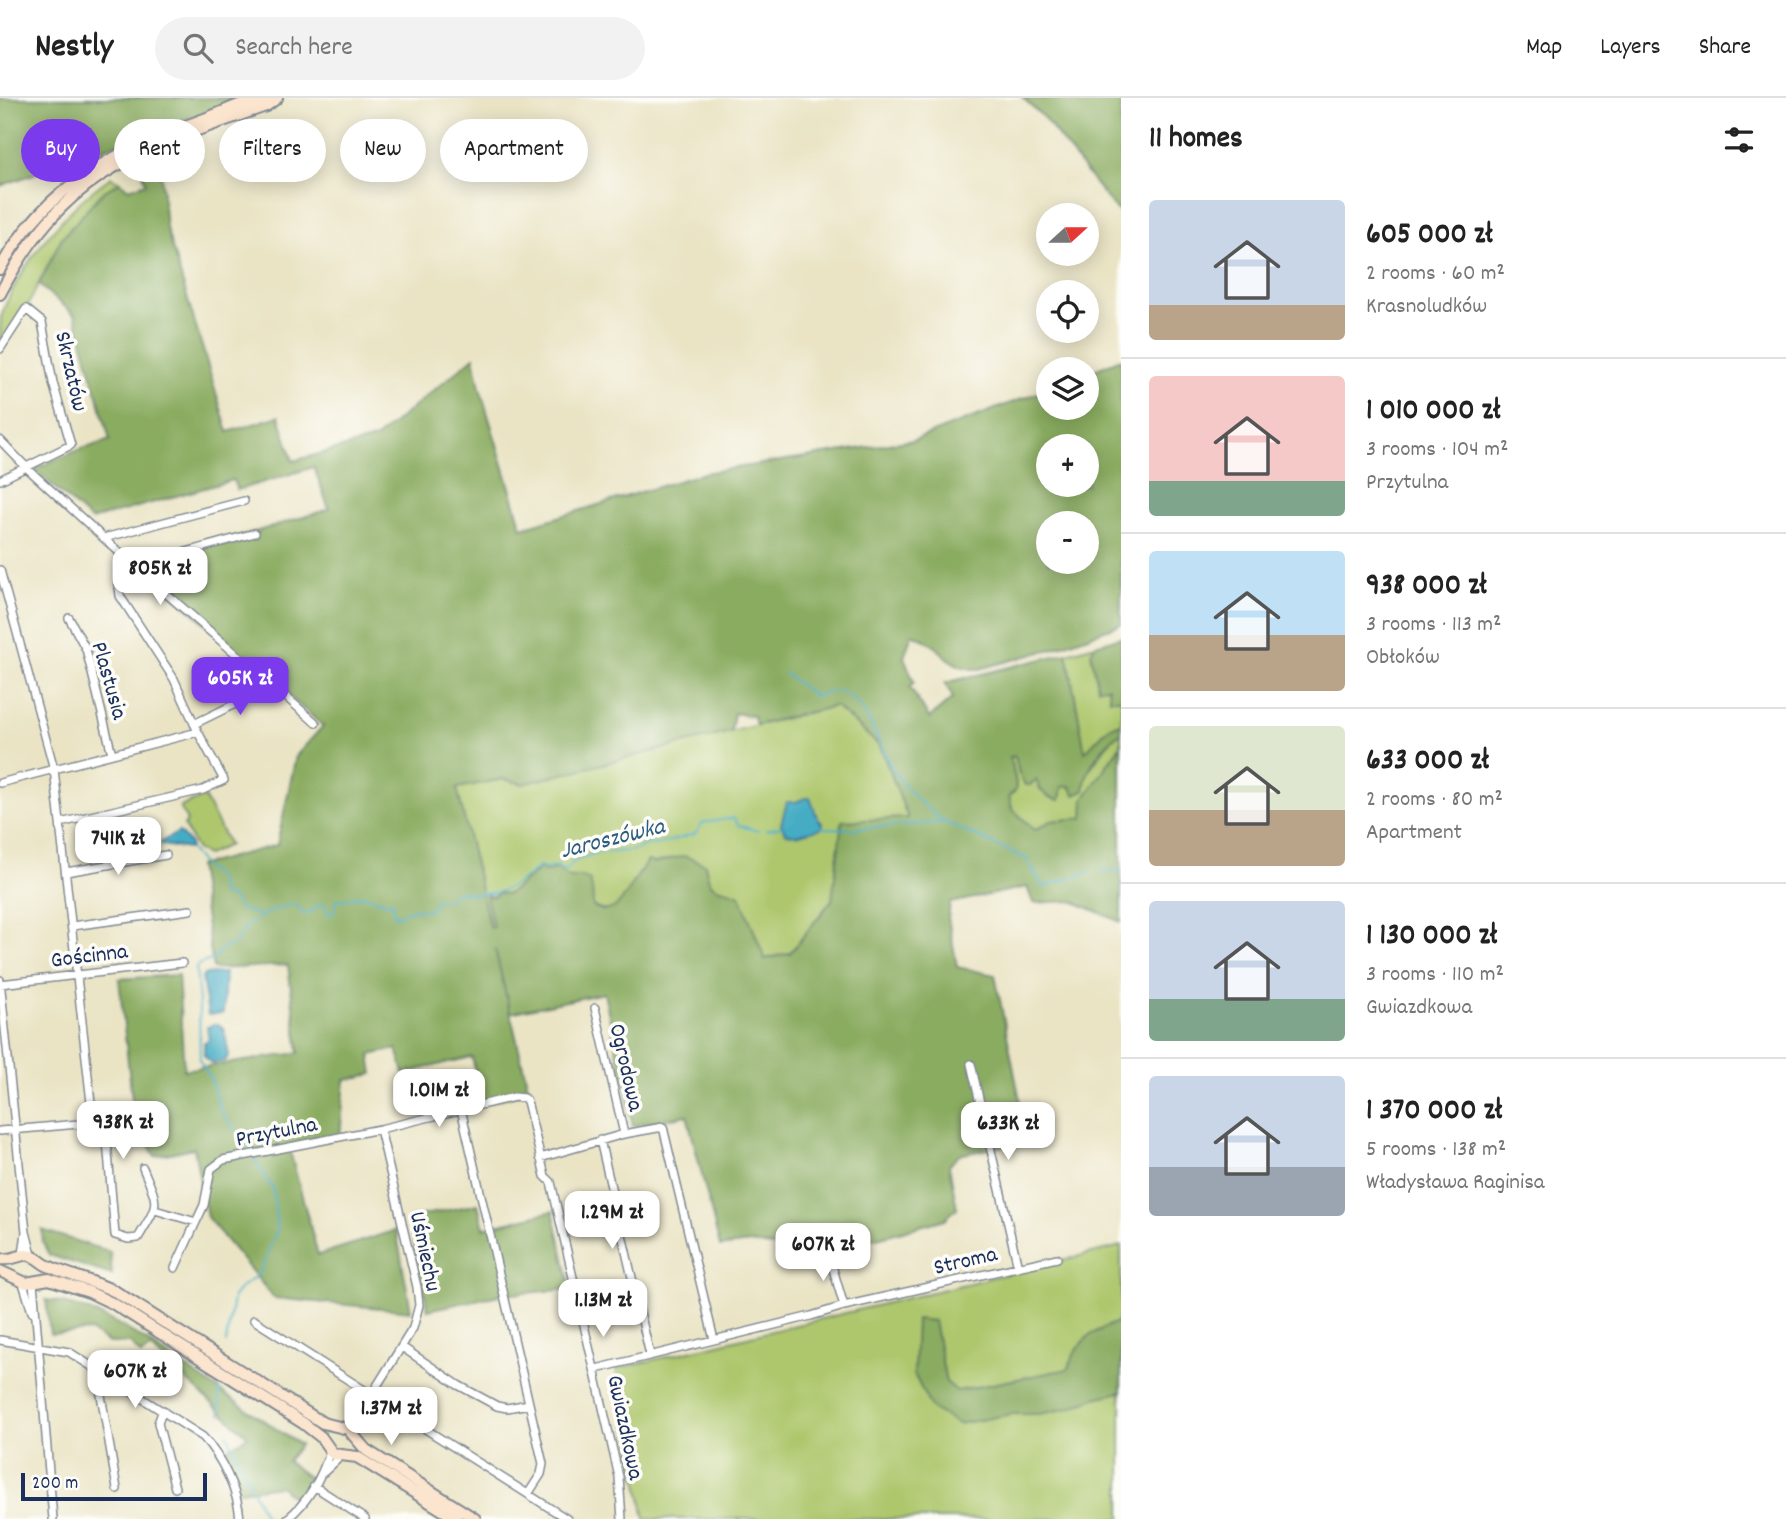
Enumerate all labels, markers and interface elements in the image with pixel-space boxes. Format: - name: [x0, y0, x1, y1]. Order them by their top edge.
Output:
- search box: [155, 17, 645, 80]
- text: Nestly: [35, 25, 113, 72]
- icon: search: [179, 29, 217, 67]
- text: Search here: [235, 30, 353, 67]
- text: Map: [1526, 31, 1562, 65]
- text: Layers: [1600, 31, 1661, 65]
- text: Share: [1699, 31, 1751, 65]
- chip: Buy: [21, 119, 100, 182]
- chip: Rent: [114, 119, 205, 182]
- chip: Filters: [219, 119, 326, 182]
- chip: New: [340, 119, 426, 182]
- chip: Apartment: [440, 119, 588, 182]
- text: 11 homes: [1149, 119, 1243, 162]
- icon: filters: [1720, 121, 1758, 159]
- north arrow: [1036, 203, 1099, 266]
- map controls: [1036, 203, 1099, 574]
- text: 605 000 zł: [1366, 215, 1493, 258]
- icon: home: [1205, 228, 1289, 312]
- text: 2 rooms · 60 m²: [1366, 258, 1505, 291]
- button: locate: [1036, 280, 1099, 343]
- text: Krasnoludków: [1366, 291, 1487, 324]
- street label: Skrzatów: [44, 329, 95, 415]
- button: layers: [1036, 357, 1099, 420]
- text: 1 010 000 zł: [1366, 391, 1501, 434]
- icon: home: [1205, 404, 1289, 488]
- button: +: [1036, 434, 1099, 497]
- text: 3 rooms · 104 m²: [1366, 434, 1508, 467]
- text: Przytulna: [1366, 467, 1448, 500]
- button: −: [1036, 511, 1099, 574]
- pin: 805K zł: [95, 547, 225, 607]
- text: 805K zł: [129, 553, 191, 586]
- text: 938 000 zł: [1366, 566, 1487, 609]
- icon: home: [1205, 579, 1289, 663]
- text: 3 rooms · 113 m²: [1366, 609, 1502, 642]
- street label: Plastusia: [81, 638, 135, 725]
- text: Obłoków: [1366, 642, 1440, 675]
- pin: 605K zł: [175, 658, 305, 717]
- text: 605K zł: [208, 663, 272, 696]
- text: 633 000 zł: [1366, 741, 1489, 784]
- icon: home: [1205, 754, 1289, 838]
- text: 2 rooms · 80 m²: [1366, 784, 1503, 817]
- water label: Jaroszówka: [557, 810, 670, 869]
- text: Apartment: [1366, 817, 1462, 850]
- pin: 741K zł: [53, 818, 183, 877]
- text: 741K zł: [91, 823, 145, 856]
- text: 1 130 000 zł: [1366, 916, 1497, 959]
- icon: home: [1205, 929, 1289, 1013]
- street label: Gościnna: [49, 936, 131, 979]
- text: 3 rooms · 110 m²: [1366, 959, 1504, 992]
- text: Gwiazdkowa: [1366, 992, 1472, 1025]
- street label: Ogrodowa: [599, 1021, 651, 1116]
- pin: 1.01M zł: [367, 1070, 511, 1129]
- text: 1.01M zł: [409, 1075, 469, 1108]
- text: 1 370 000 zł: [1366, 1091, 1502, 1134]
- pin: 938K zł: [58, 1102, 188, 1161]
- pin: 633K zł: [943, 1102, 1073, 1162]
- icon: home: [1205, 1104, 1289, 1188]
- text: 938K zł: [93, 1107, 153, 1140]
- text: 633K zł: [977, 1108, 1039, 1141]
- street label: Przytulna: [233, 1109, 321, 1157]
- text: 5 rooms · 138 m²: [1366, 1134, 1506, 1167]
- text: Władysława Raginisa: [1366, 1167, 1545, 1200]
- pin: 1.29M zł: [540, 1192, 684, 1251]
- text: 1.29M zł: [581, 1197, 643, 1230]
- street label: Uśmiechu: [399, 1209, 448, 1295]
- pin: 607K zł: [758, 1224, 888, 1283]
- text: 607K zł: [791, 1229, 855, 1262]
- street label: Stroma: [931, 1239, 1002, 1286]
- pin: 1.13M zł: [531, 1280, 675, 1339]
- text: 1.13M zł: [574, 1285, 632, 1318]
- pin: 607K zł: [70, 1350, 200, 1410]
- text: 607K zł: [103, 1356, 167, 1389]
- street label: Gwiazdkowa: [596, 1372, 651, 1484]
- pin: 1.37M zł: [319, 1388, 463, 1447]
- text: 1.37M zł: [360, 1393, 422, 1426]
- scale bar: [21, 1470, 206, 1502]
- text: 200 m: [32, 1471, 78, 1498]

